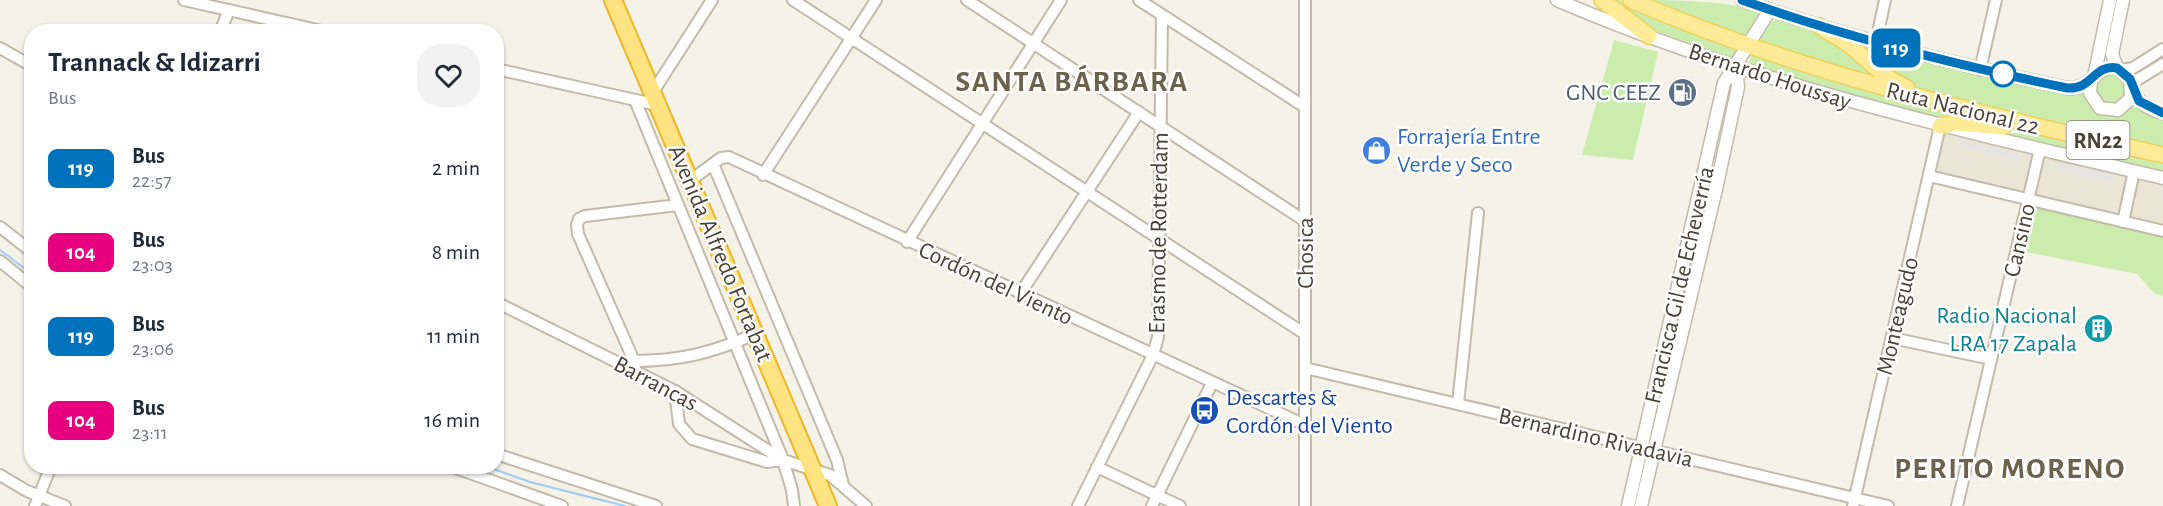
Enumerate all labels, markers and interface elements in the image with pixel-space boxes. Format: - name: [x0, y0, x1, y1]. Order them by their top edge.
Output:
- line badge: 119: [1862, 28, 1930, 68]
- text: 119: [1883, 38, 1909, 59]
- street label: Bernardo Houssay: [1685, 39, 1854, 115]
- button: heart: [417, 44, 480, 107]
- text: Trannack & Idizarri: [48, 49, 261, 77]
- unlabelled marker: [1990, 61, 2016, 87]
- district label: SANTA BÁRBARA: [955, 64, 1189, 97]
- fuel station icon: GNC CEEZ: [1666, 76, 1698, 108]
- street label: Ruta Nacional 22: [1884, 78, 2042, 140]
- place label: GNC CEEZ: [1566, 81, 1661, 105]
- text: Bus: [48, 88, 76, 108]
- road number: RN22: [2066, 121, 2130, 159]
- place label: Forrajería Entre Verde y Seco: [1397, 125, 1541, 177]
- street label: Erasmo de Rotterdam: [1145, 132, 1173, 334]
- shop icon: Forrajería Entre Verde y Seco: [1360, 134, 1392, 166]
- street label: Avenida Alfredo Fortabat: [664, 142, 777, 365]
- text: Bus: [132, 145, 165, 167]
- text: 2 min: [432, 157, 480, 179]
- text: 119: [68, 158, 94, 179]
- street label: Francisca Gil de Echeverría: [1641, 164, 1719, 406]
- text: 22:57: [132, 171, 171, 191]
- street label: Cansino: [2000, 201, 2040, 279]
- street label: Chosica: [1294, 217, 1318, 289]
- text: Bus: [132, 229, 165, 251]
- street label: Cordón del Viento: [915, 238, 1076, 330]
- text: 8 min: [432, 241, 480, 263]
- text: 104: [66, 242, 96, 263]
- text: 23:03: [132, 255, 173, 275]
- street label: Monteagudo: [1873, 255, 1923, 377]
- place label: Radio Nacional LRA 17 Zapala: [1936, 304, 2077, 356]
- text: Bus: [132, 313, 165, 335]
- building icon: Radio Nacional LRA 17 Zapala: [2082, 313, 2114, 345]
- text: 11 min: [427, 325, 480, 347]
- text: 119: [68, 326, 94, 347]
- text: 23:06: [132, 339, 174, 359]
- street label: Barrancas: [610, 352, 701, 416]
- place label: Descartes & Cordón del Viento: [1226, 386, 1393, 438]
- bus stop icon: Descartes & Cordón del Viento: [1189, 395, 1221, 427]
- text: Bus: [132, 397, 165, 419]
- street label: Bernardino Rivadavia: [1496, 404, 1695, 472]
- text: 16 min: [424, 409, 480, 431]
- text: 104: [66, 410, 96, 431]
- text: 23:11: [132, 423, 168, 443]
- district label: PERITO MORENO: [1894, 454, 2126, 484]

